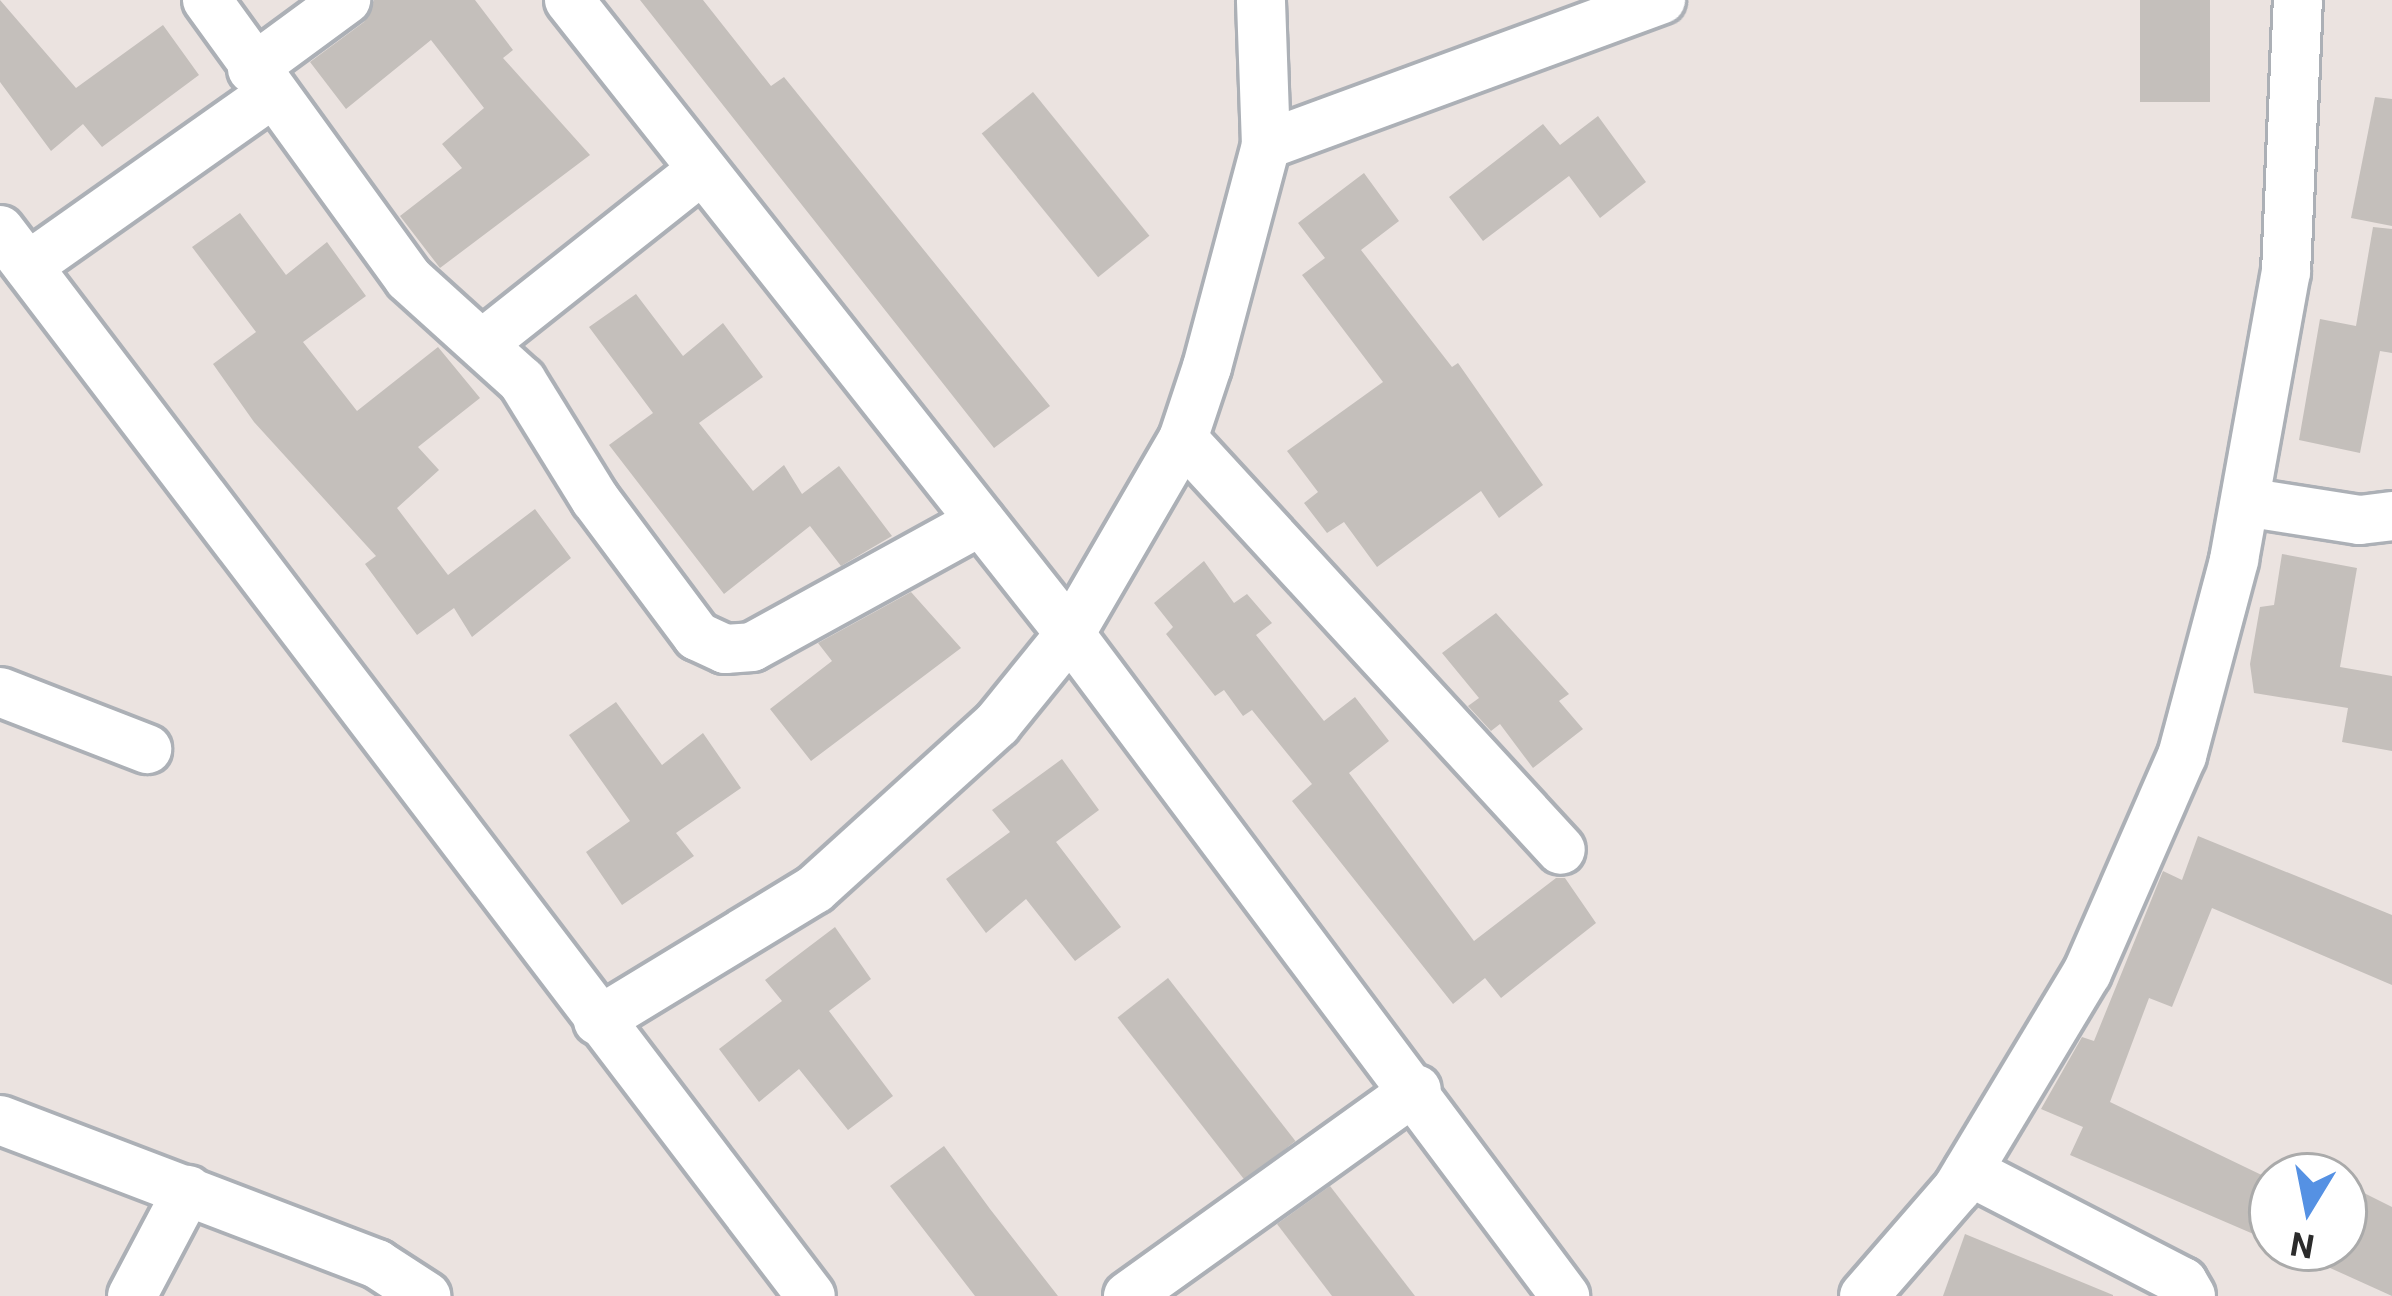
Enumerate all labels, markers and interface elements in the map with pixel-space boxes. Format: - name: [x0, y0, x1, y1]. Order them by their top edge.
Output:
- north arrow: [2248, 1152, 2368, 1272]
- text: N: [2287, 1224, 2317, 1266]

